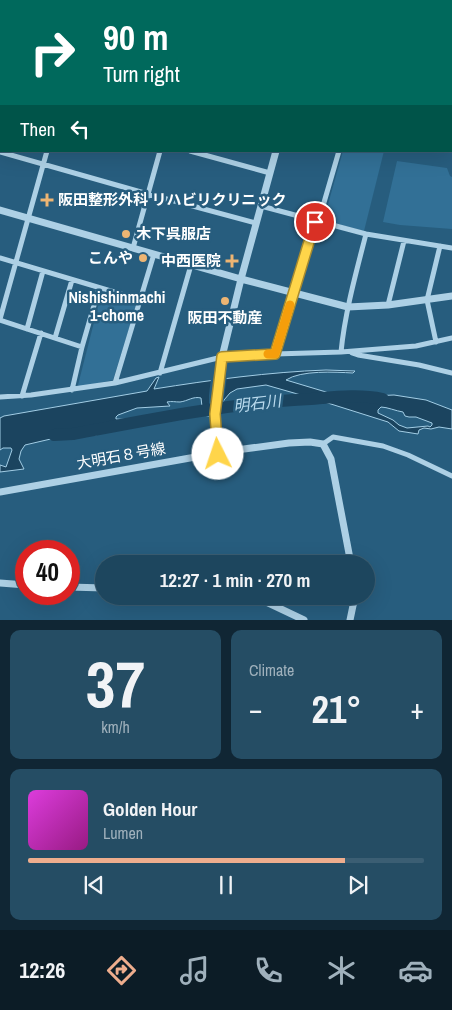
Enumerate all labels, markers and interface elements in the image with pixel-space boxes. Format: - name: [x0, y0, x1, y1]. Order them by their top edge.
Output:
- text: 90 m: [103, 14, 168, 61]
- icon: right: [20, 20, 85, 85]
- text: Turn right: [103, 59, 180, 89]
- icon: left: [66, 115, 94, 143]
- text: Then: [20, 116, 56, 142]
- place label: 阪田整形外科 リハビリクリニック: [58, 189, 286, 210]
- marker: 阪田整形外科 リハビリクリニック: [40, 193, 54, 207]
- pin: [294, 201, 336, 243]
- icon: arrive: [301, 208, 329, 236]
- place label: 木下呉服店: [136, 223, 211, 244]
- marker: 木下呉服店: [120, 228, 132, 240]
- place label: こんや: [88, 247, 133, 268]
- place label: 中西医院: [161, 250, 221, 271]
- marker: こんや: [137, 252, 149, 264]
- marker: 中西医院: [225, 254, 239, 268]
- district label: Nishishinmachi 1-chome: [69, 286, 165, 326]
- marker: 阪田不動産: [219, 295, 231, 307]
- place label: 阪田不動産: [187, 307, 263, 328]
- water label: 明石川: [232, 389, 284, 417]
- position arrow: [191, 427, 243, 479]
- street label: 大明石８号線: [75, 437, 167, 474]
- speed limit sign: 40: [15, 540, 80, 605]
- text: 12:27 · 1 min · 270 m: [160, 567, 310, 593]
- text: 37: [86, 640, 145, 727]
- text: Climate: [249, 659, 294, 681]
- text: 21°: [312, 684, 361, 735]
- text: −: [249, 690, 262, 728]
- text: +: [411, 690, 424, 728]
- text: km/h: [101, 716, 130, 738]
- text: Golden Hour: [103, 796, 197, 822]
- text: Lumen: [103, 822, 143, 844]
- icon: previous: [80, 871, 108, 899]
- icon: pause: [212, 871, 240, 899]
- icon: next: [344, 871, 372, 899]
- icon: directions: [104, 953, 139, 988]
- icon: music: [177, 953, 212, 988]
- icon: phone: [251, 953, 286, 988]
- icon: climate: [324, 953, 359, 988]
- icon: car: [398, 953, 433, 988]
- text: 12:26: [19, 955, 65, 985]

